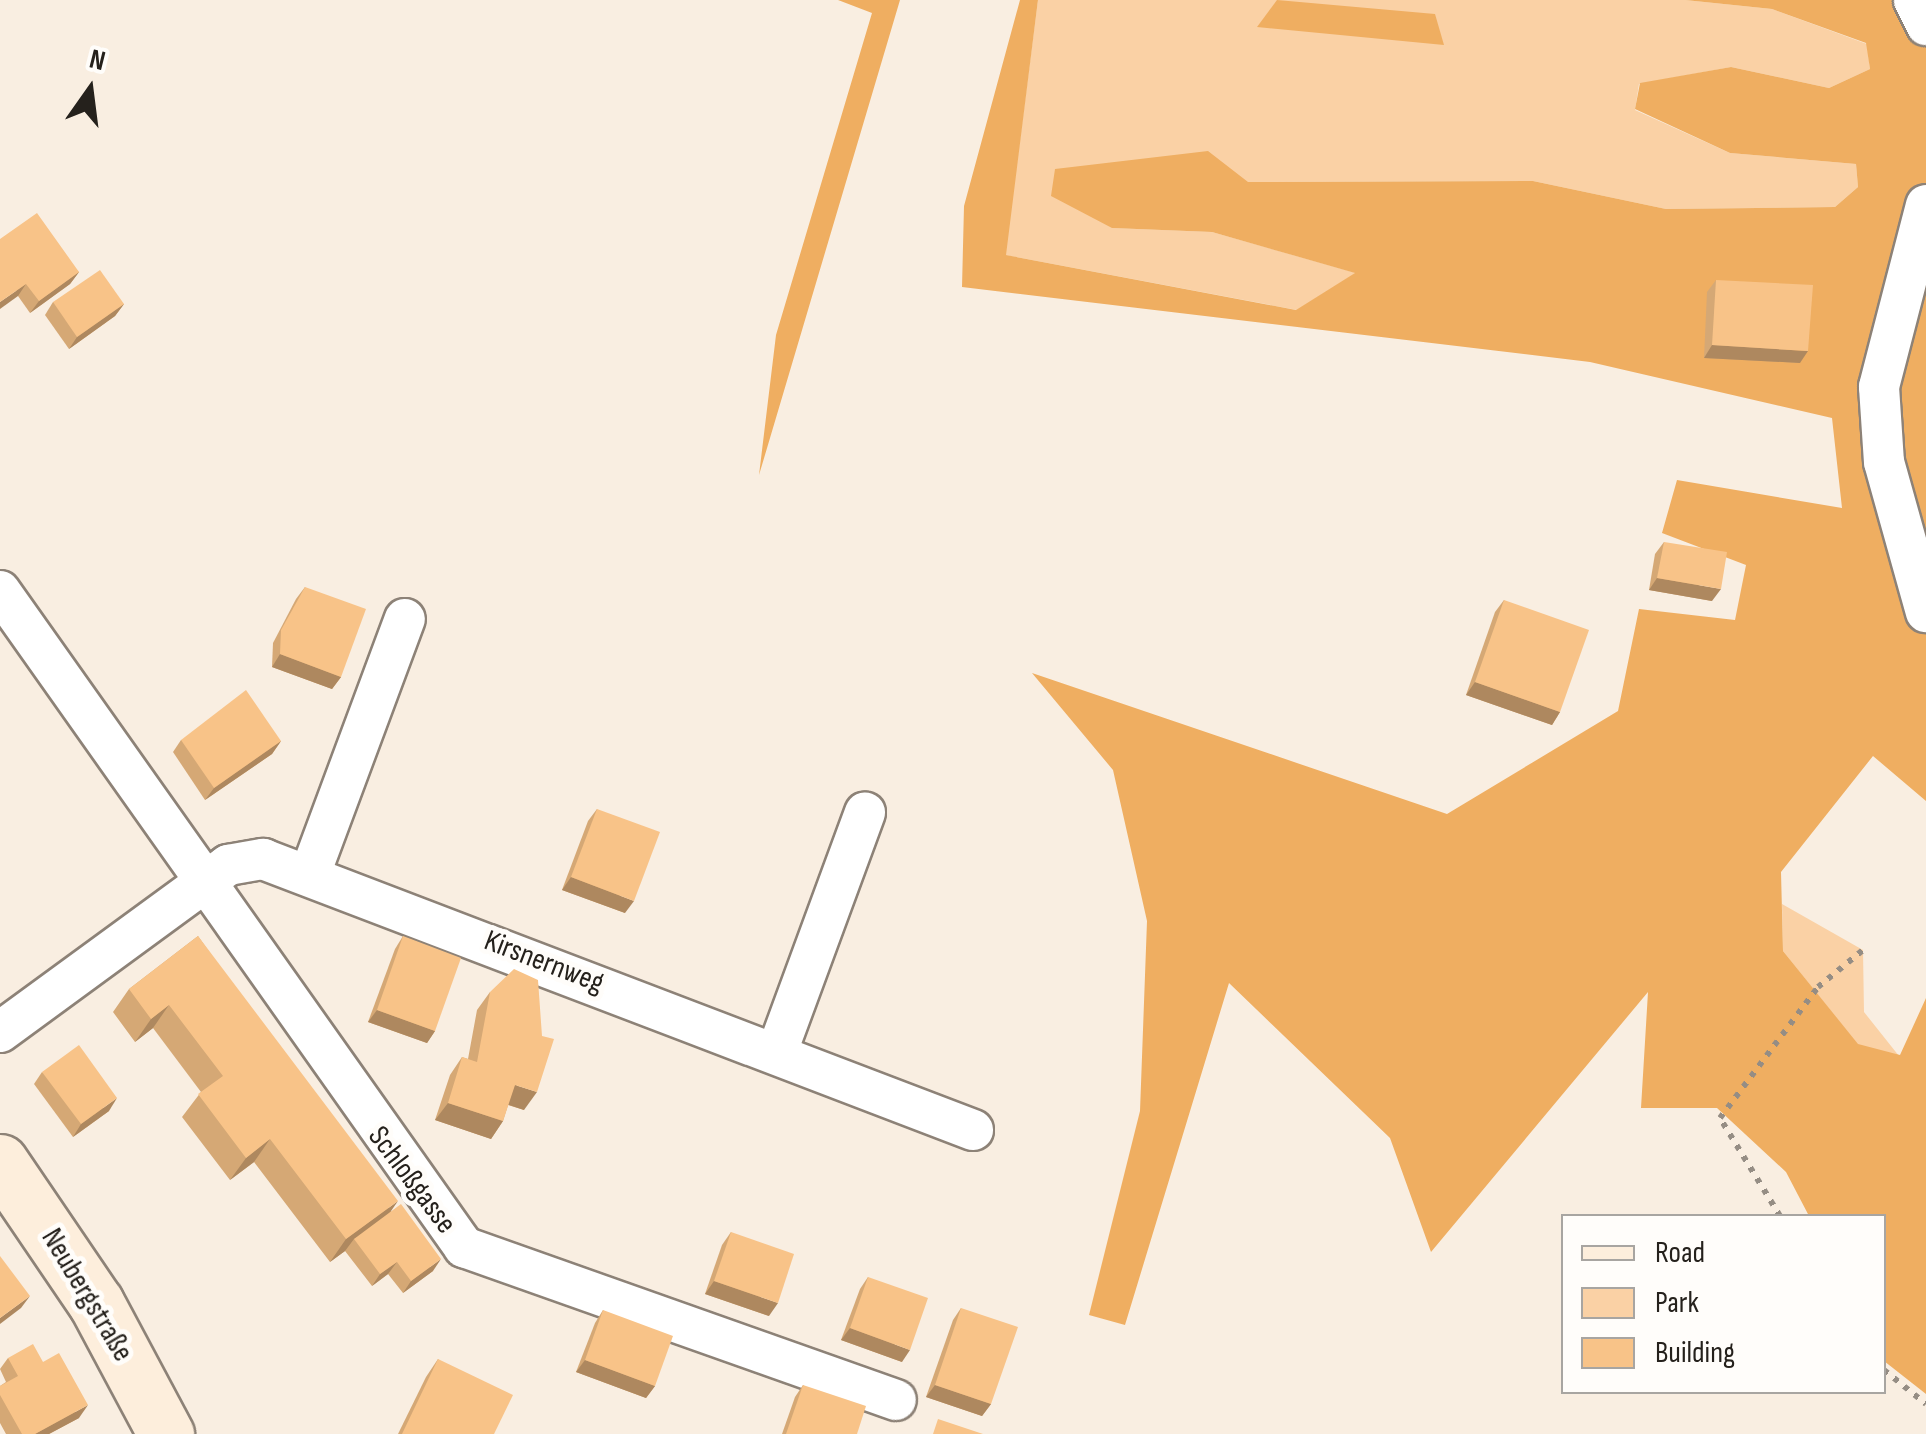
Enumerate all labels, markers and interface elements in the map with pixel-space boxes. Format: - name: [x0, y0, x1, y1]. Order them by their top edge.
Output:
- north arrow: [40, 40, 140, 140]
- text: N: [86, 43, 109, 78]
- street label: Kirsnernweg: [479, 923, 609, 1001]
- street label: Schloßgasse: [360, 1119, 464, 1241]
- legend: [1561, 1214, 1886, 1394]
- street label: Neubergstraße: [33, 1222, 141, 1368]
- text: Road: [1655, 1235, 1705, 1271]
- text: Park: [1655, 1285, 1699, 1321]
- text: Building: [1655, 1335, 1735, 1371]

